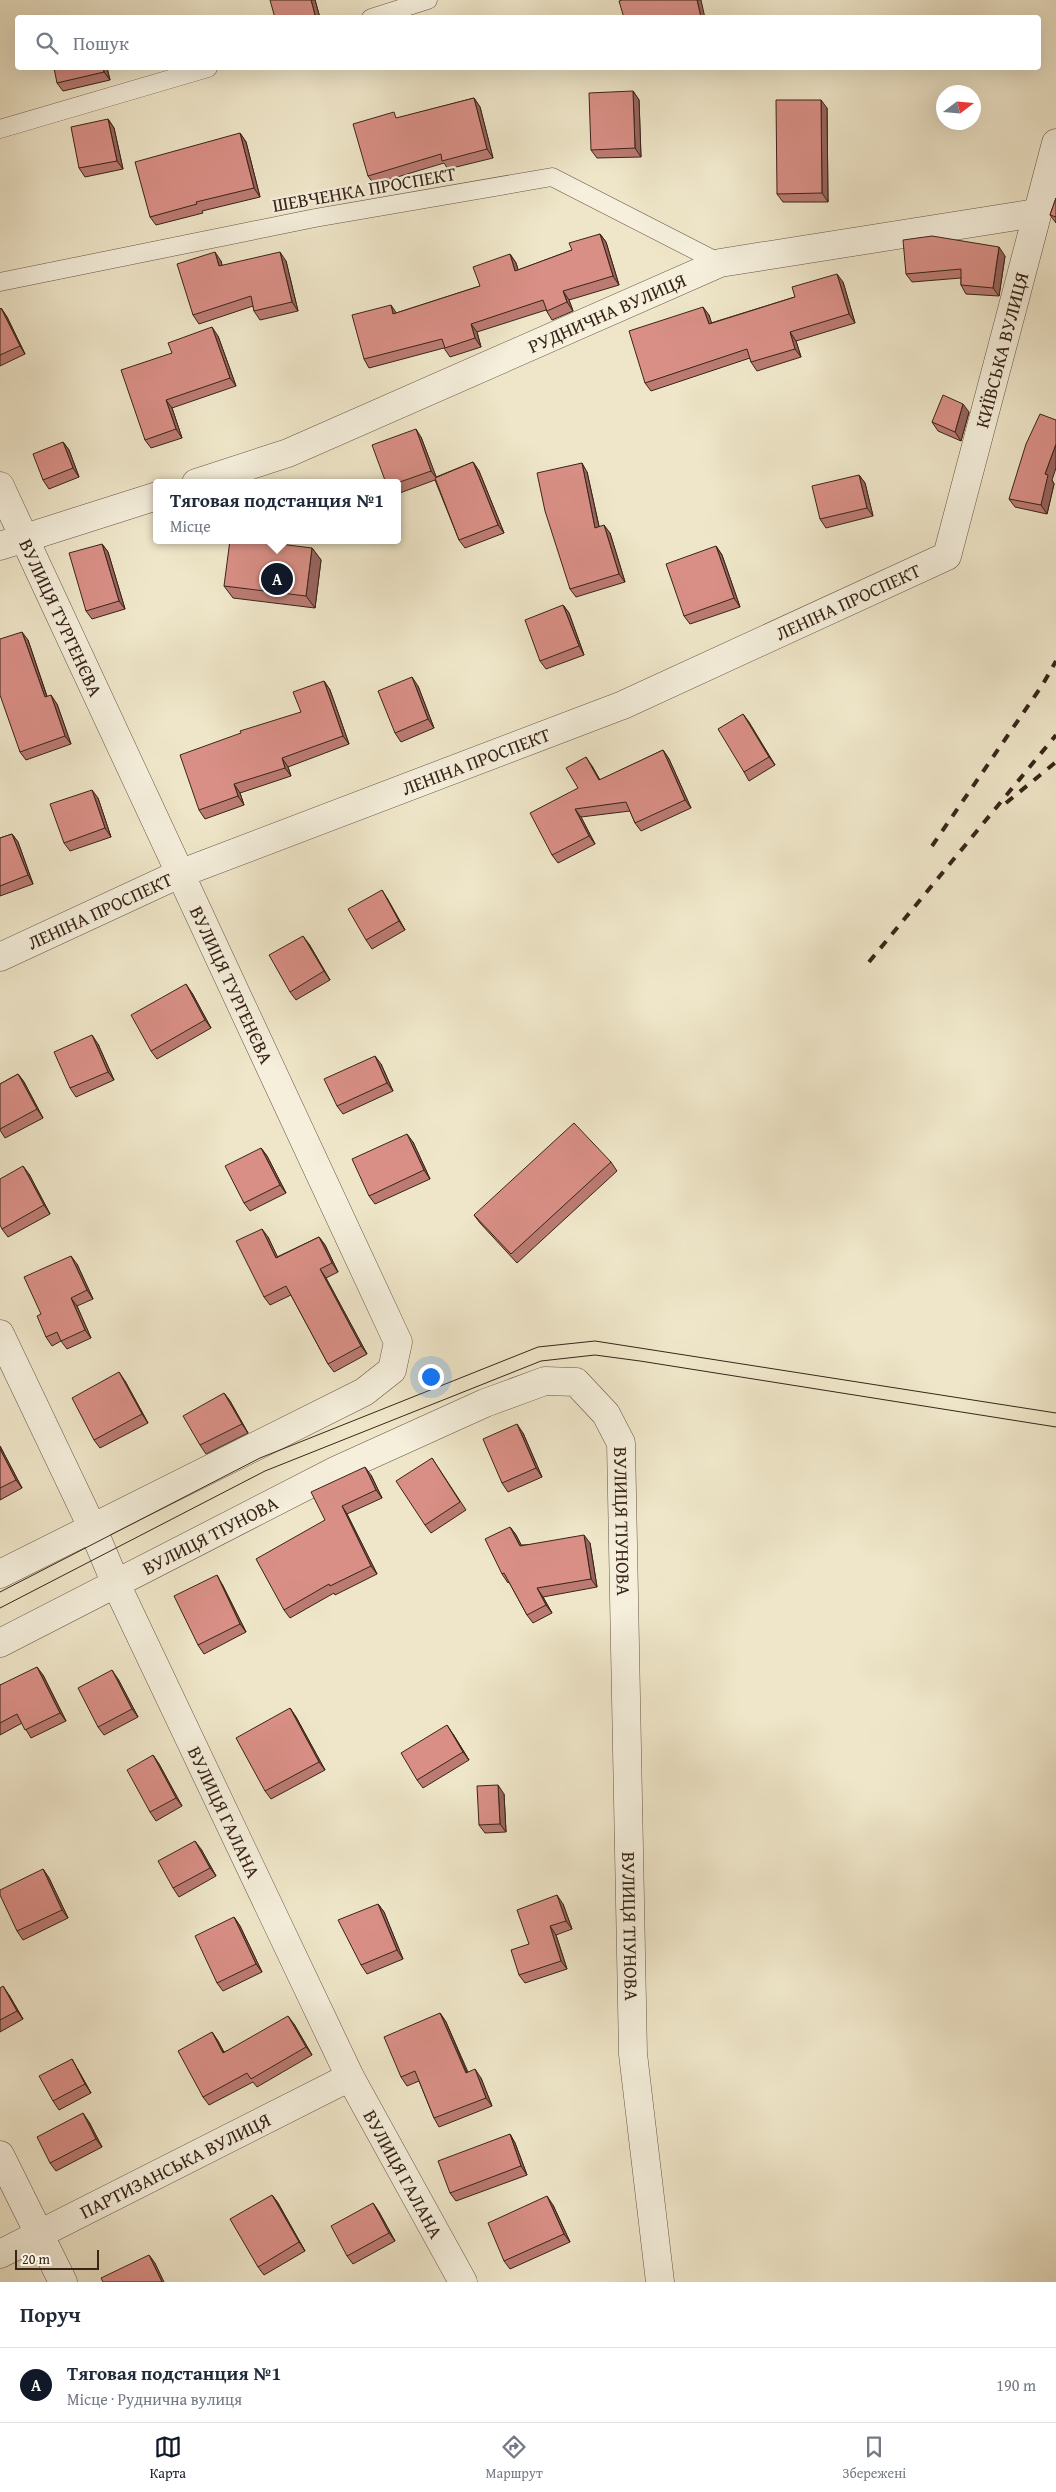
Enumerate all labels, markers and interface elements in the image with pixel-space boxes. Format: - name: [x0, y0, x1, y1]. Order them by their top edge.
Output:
- search box: [15, 15, 1041, 70]
- icon: search: [33, 29, 61, 57]
- text: Пошук: [73, 29, 129, 57]
- north arrow: [936, 85, 981, 130]
- street label: ШЕВЧЕНКА ПРОСПЕКТ: [270, 159, 458, 219]
- street label: РУДНИЧНА ВУЛИЦЯ: [523, 266, 690, 360]
- street label: КИЇВСЬКА ВУЛИЦЯ: [967, 269, 1035, 431]
- popup: [153, 479, 401, 544]
- text: Тяговая подстанция №1: [170, 486, 384, 514]
- text: Місце: [170, 514, 211, 538]
- street label: ВУЛИЦЯ ТУРГЕНЄВА: [12, 534, 110, 702]
- street label: ЛЕНІНА ПРОСПЕКТ: [771, 556, 925, 647]
- pin: A: [261, 560, 293, 598]
- street label: ЛЕНІНА ПРОСПЕКТ: [398, 720, 555, 802]
- street label: ЛЕНІНА ПРОСПЕКТ: [23, 865, 177, 956]
- street label: ВУЛИЦЯ ТУРГЕНЄВА: [183, 901, 281, 1069]
- your location: [418, 1364, 444, 1390]
- street label: ВУЛИЦЯ ТІУНОВА: [607, 1446, 638, 1597]
- street label: ВУЛИЦЯ ТІУНОВА: [137, 1488, 283, 1582]
- street label: ВУЛИЦЯ ГАЛАНА: [181, 1741, 268, 1883]
- street label: ВУЛИЦЯ ТІУНОВА: [615, 1851, 646, 2002]
- street label: ВУЛИЦЯ ГАЛАНА: [357, 2104, 450, 2244]
- street label: ПАРТИЗАНСЬКА ВУЛИЦЯ: [75, 2106, 275, 2226]
- scale bar: [15, 2247, 99, 2270]
- text: 20 m: [22, 2249, 50, 2269]
- text: Поруч: [20, 2299, 81, 2330]
- text: Тяговая подстанция №1: [67, 2359, 281, 2387]
- text: A: [31, 2373, 41, 2397]
- text: 190 m: [996, 2373, 1036, 2397]
- text: Місце · Руднична вулиця: [67, 2387, 242, 2411]
- tab: Карта: [150, 2433, 186, 2483]
- tab: Маршрут: [486, 2433, 543, 2483]
- tab: Збережені: [842, 2433, 906, 2483]

